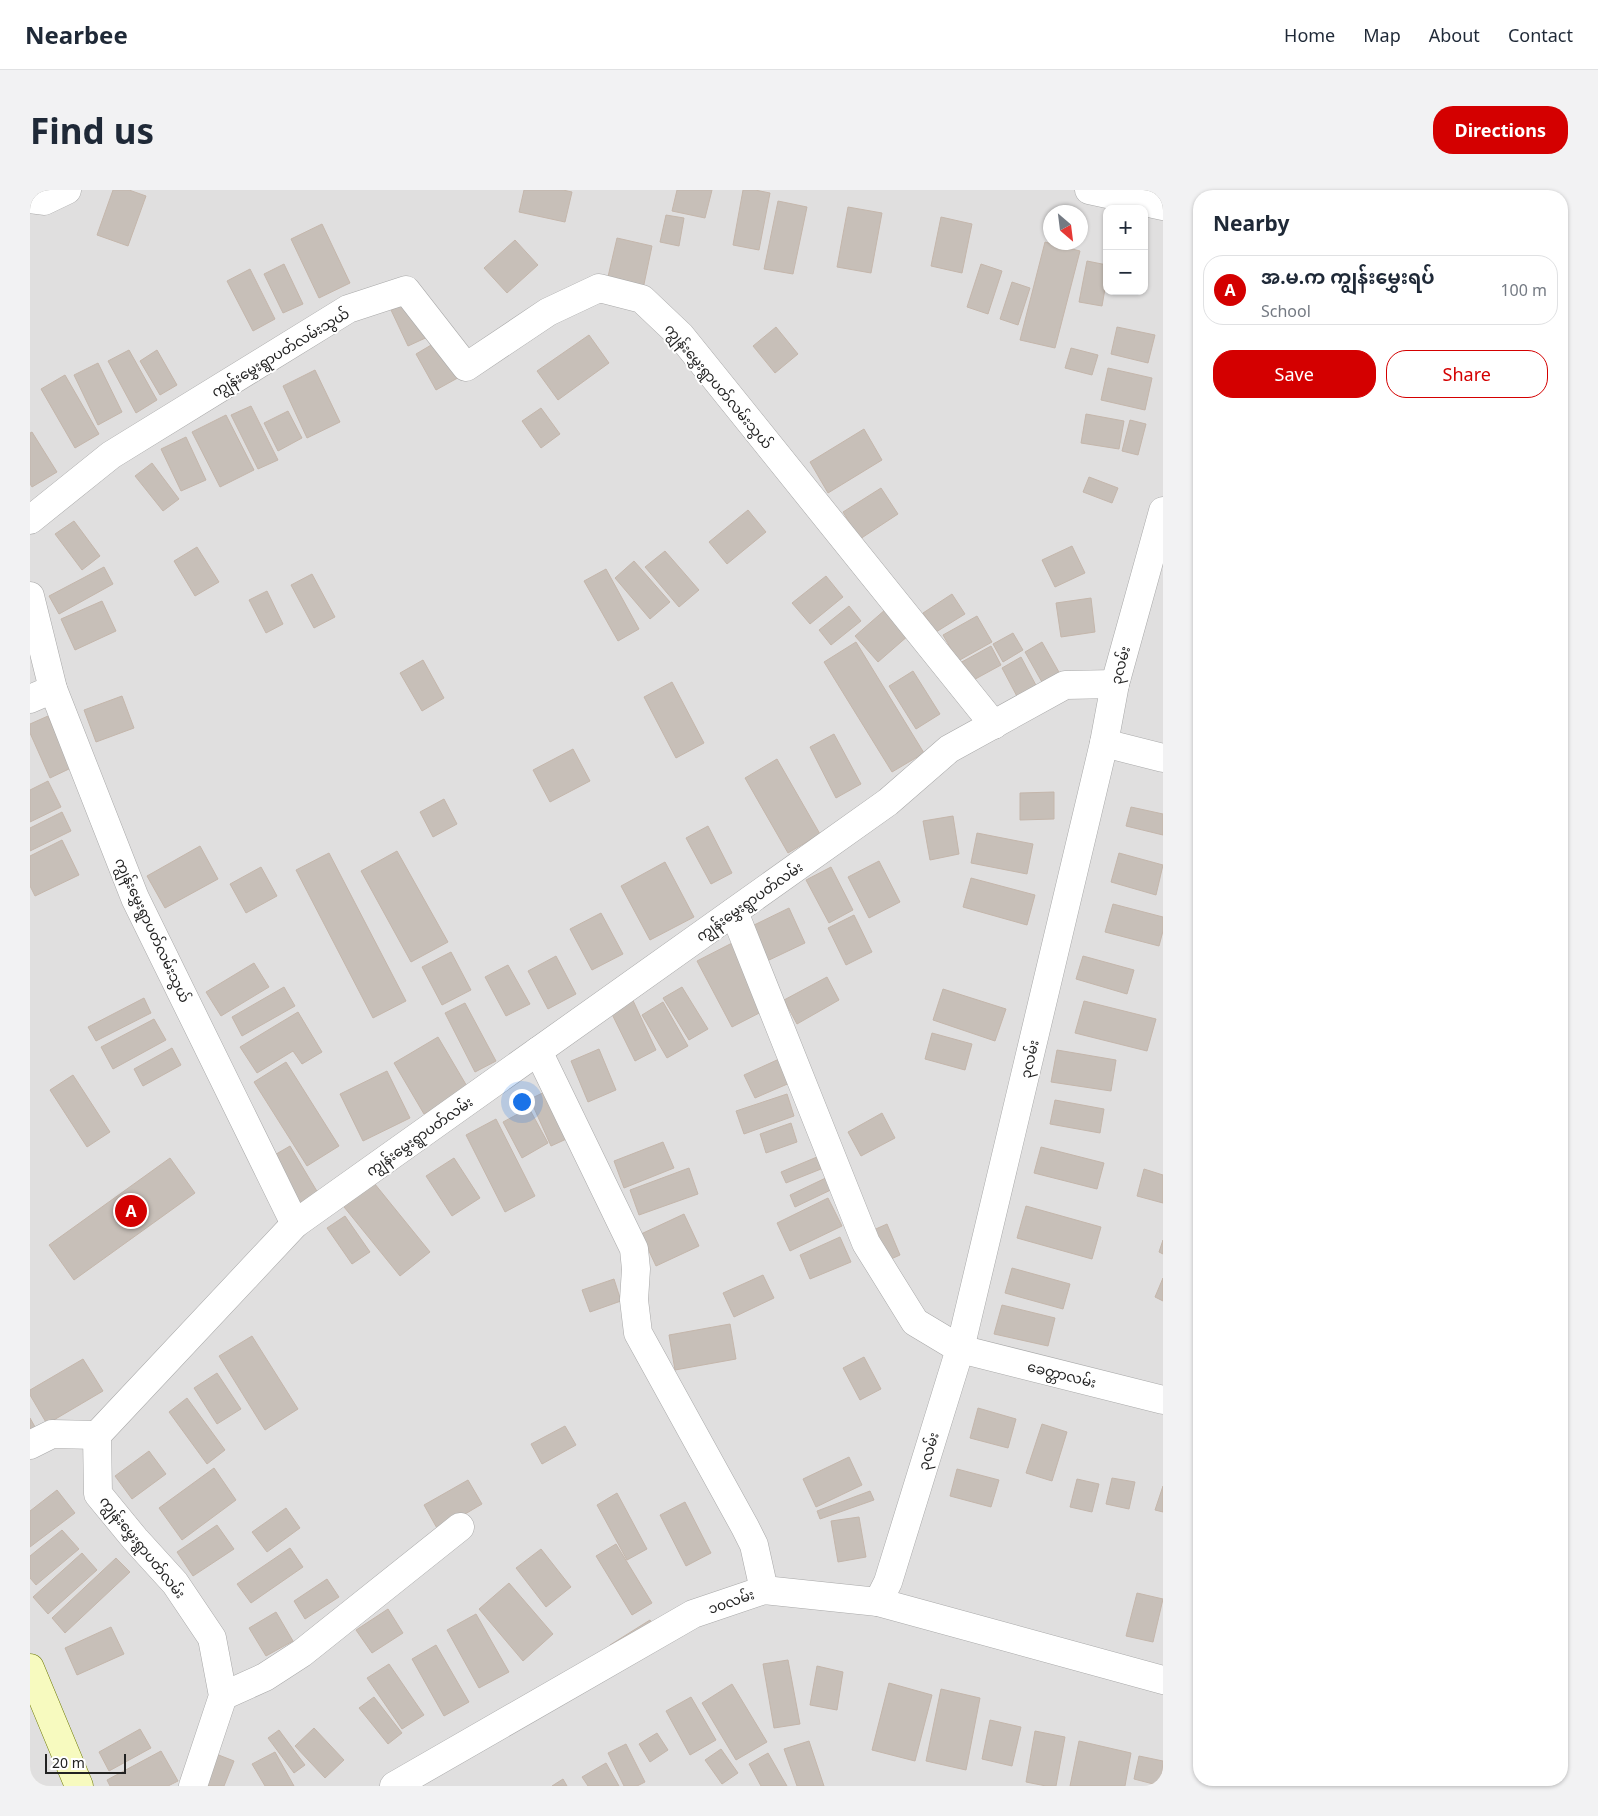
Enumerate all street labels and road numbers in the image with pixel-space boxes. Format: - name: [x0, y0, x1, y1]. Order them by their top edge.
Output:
- street label: ကျွန်းမွှေးရွာပတ်လမ်းသွယ်: [207, 303, 355, 404]
- street label: ကျွန်းမွှေးရွာပတ်လမ်းသွယ်: [658, 319, 777, 455]
- street label: ၃လမ်း: [1106, 644, 1137, 687]
- street label: ကျွန်းမွှေးရွာပတ်လမ်းသွယ်: [107, 854, 195, 1007]
- street label: ကျွန်းမွှေးရွာပတ်လမ်း: [692, 857, 809, 948]
- street label: ၃လမ်း: [1015, 1038, 1046, 1081]
- street label: ကျွန်းမွှေးရွာပတ်လမ်း: [362, 1092, 479, 1183]
- street label: ခေတ္တာလမ်း: [1025, 1356, 1098, 1395]
- street label: ၃လမ်း: [913, 1430, 946, 1473]
- street label: ကျွန်းမွှေးရွာပတ်လမ်း: [93, 1492, 190, 1605]
- street label: ၁၀လမ်း: [705, 1584, 757, 1618]

